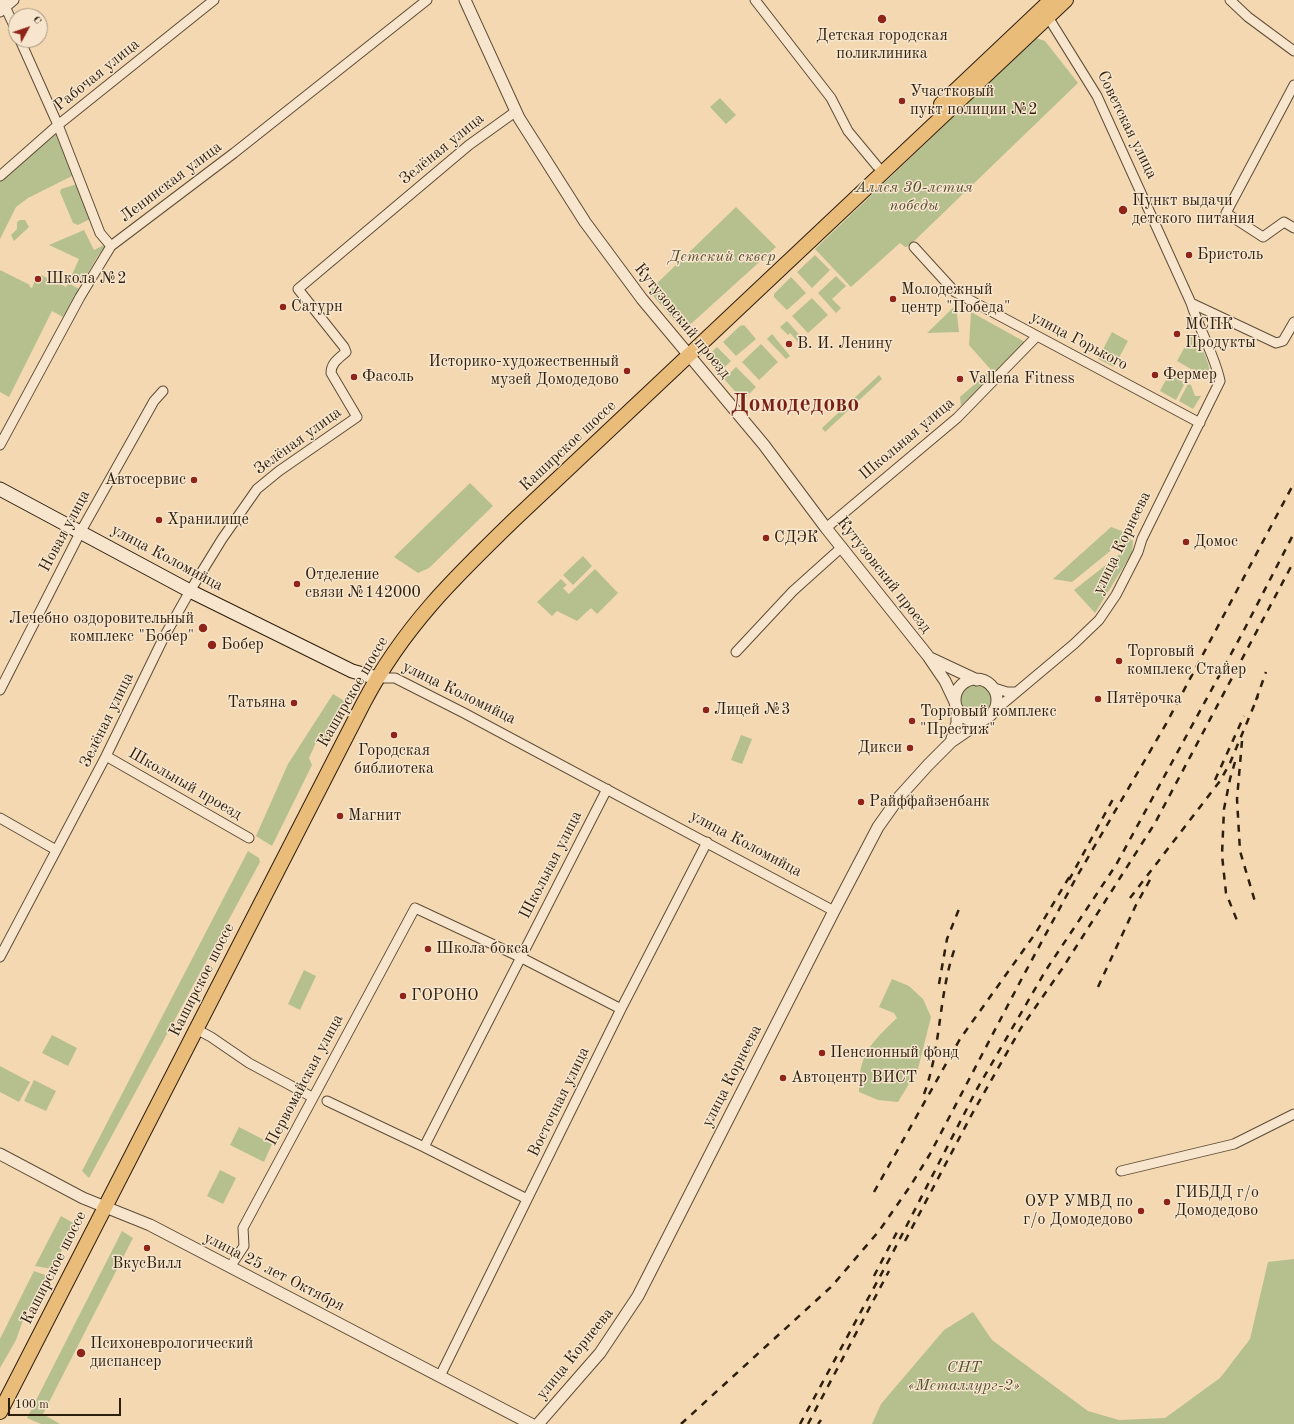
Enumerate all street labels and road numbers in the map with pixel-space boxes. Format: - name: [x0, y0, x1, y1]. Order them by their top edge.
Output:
- street label: Рабочая улица: [50, 35, 144, 115]
- street label: Советская улица: [1093, 68, 1161, 182]
- street label: Зелёная улица: [396, 109, 488, 189]
- street label: Ленинская улица: [116, 137, 226, 227]
- street label: Кутузовский проезд: [630, 260, 734, 382]
- street label: улица Горького: [1027, 307, 1131, 375]
- street label: Школьная улица: [855, 394, 959, 484]
- street label: Каширское шоссе: [516, 396, 620, 496]
- street label: Зелёная улица: [251, 403, 345, 479]
- street label: Новая улица: [35, 487, 95, 575]
- street label: улица Корнеева: [1089, 488, 1155, 598]
- street label: Кутузовский проезд: [833, 513, 935, 637]
- street label: улица Коломийца: [108, 520, 226, 596]
- street label: Каширское шоссе: [313, 633, 393, 751]
- street label: улица Коломийца: [399, 657, 519, 729]
- street label: Зелёная улица: [76, 669, 138, 771]
- street label: Школьный проезд: [125, 744, 245, 824]
- street label: улица Коломийца: [687, 806, 805, 882]
- street label: Школьная улица: [516, 808, 586, 922]
- street label: Каширское шоссе: [165, 920, 239, 1040]
- street label: Первомайская улица: [262, 1011, 348, 1149]
- street label: улица Корнеева: [698, 1022, 766, 1130]
- street label: Восточная улица: [524, 1044, 594, 1160]
- street label: Каширское шоссе: [17, 1208, 91, 1328]
- street label: улица 25 лет Октября: [200, 1228, 348, 1316]
- street label: улица Корнеева: [532, 1304, 618, 1404]

